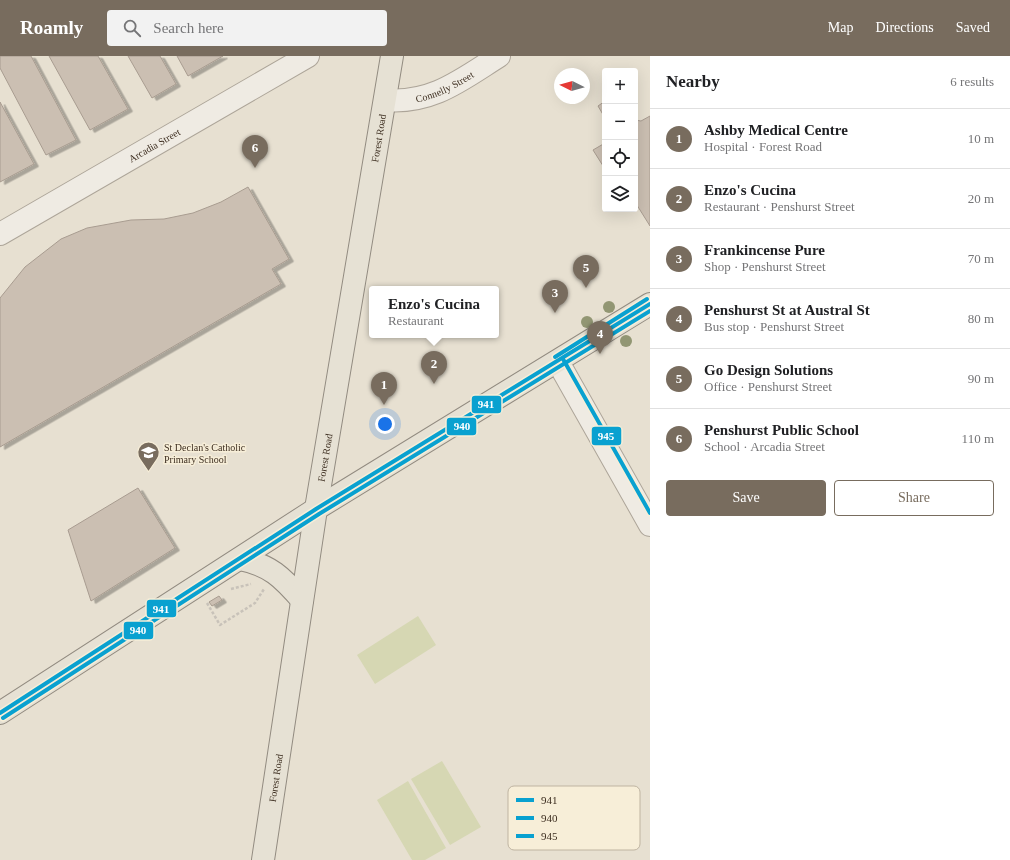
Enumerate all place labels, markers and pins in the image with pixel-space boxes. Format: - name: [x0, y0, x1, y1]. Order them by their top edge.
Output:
- pin: 6: [242, 135, 268, 168]
- pin: 5: [573, 255, 599, 288]
- pin: 3: [542, 280, 568, 313]
- pin: 4: [587, 321, 613, 354]
- pin: 2: [421, 351, 447, 384]
- pin: 1: [371, 372, 397, 405]
- school or university icon: St Declan's Catholic Primary School: [136, 440, 162, 473]
- place label: St Declan's Catholic Primary School: [164, 442, 246, 465]

